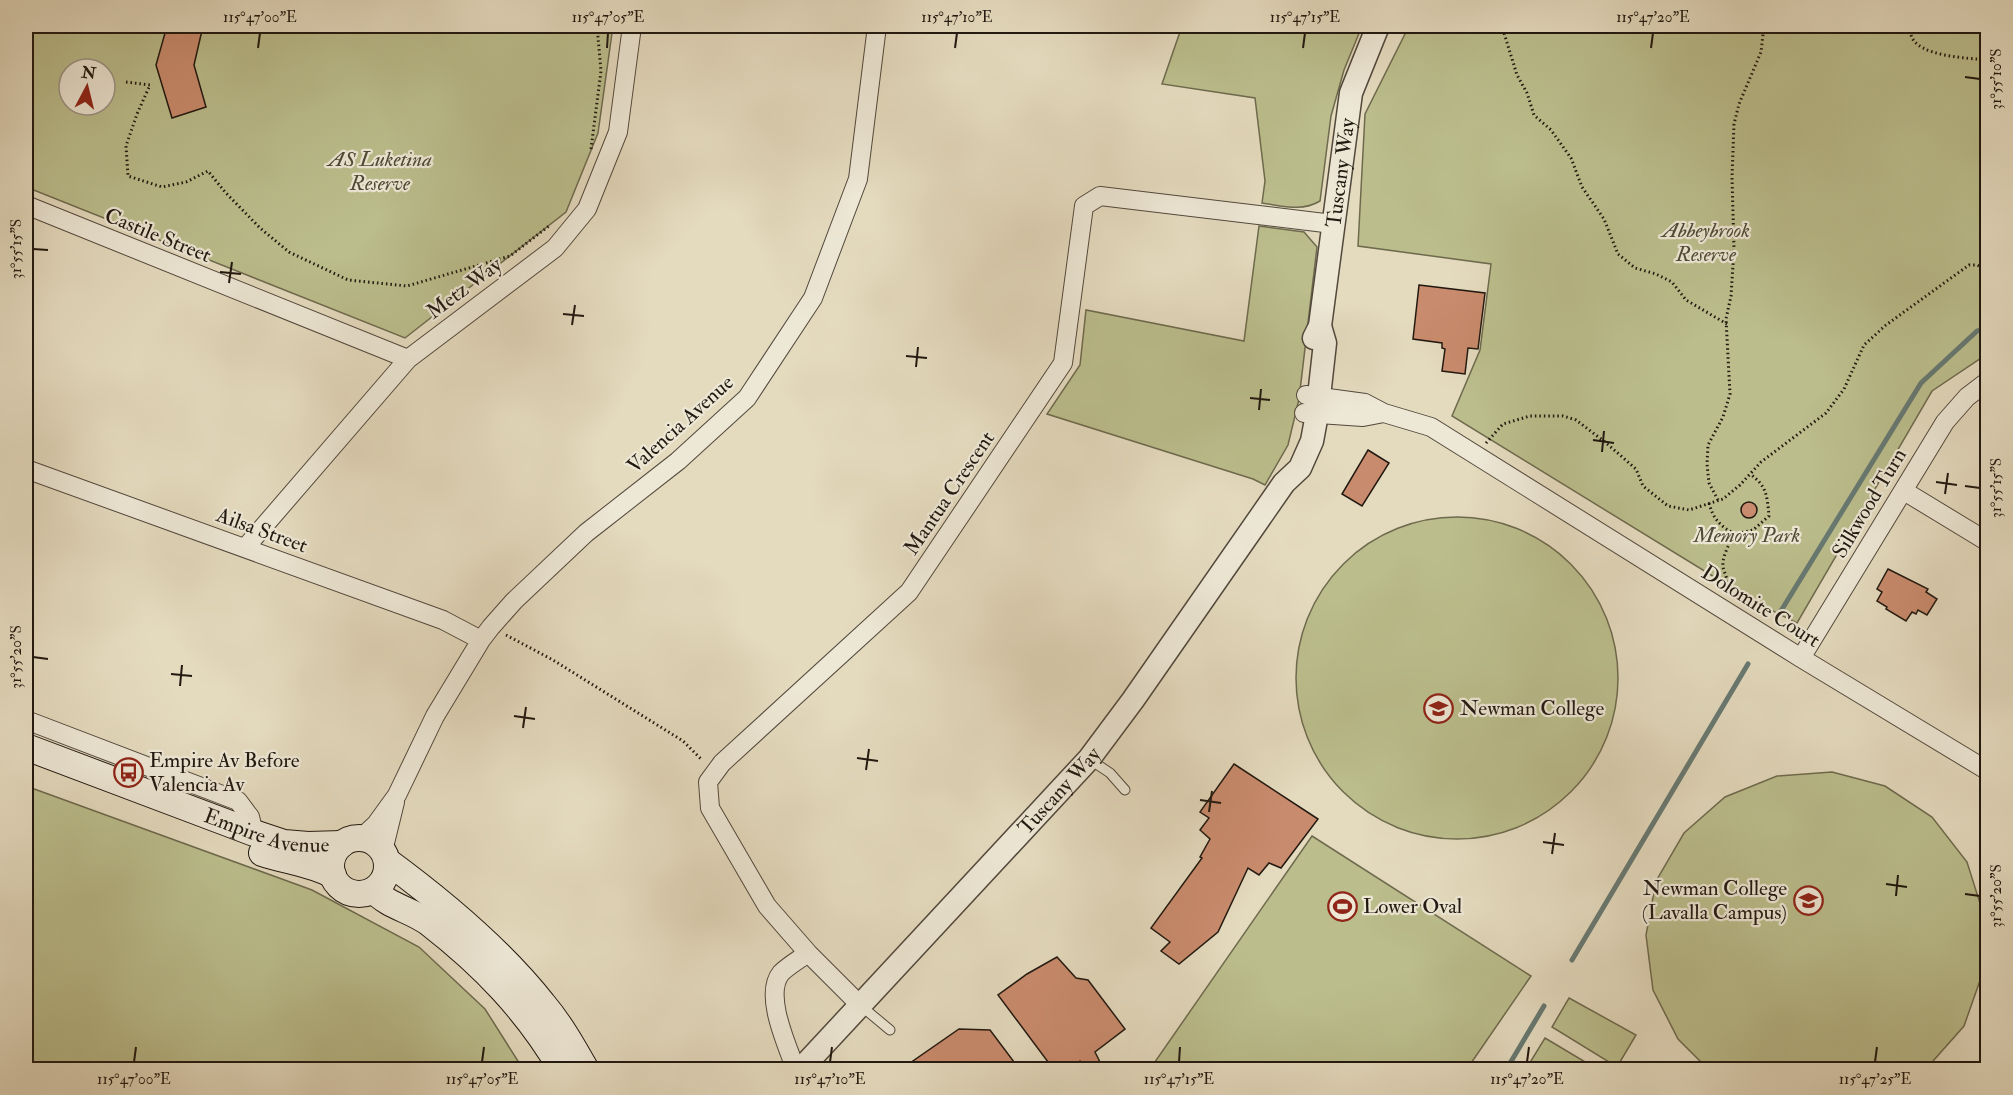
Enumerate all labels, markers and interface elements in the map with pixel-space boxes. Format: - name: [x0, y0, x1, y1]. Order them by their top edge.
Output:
- text: 115°47'00"E: [223, 8, 297, 27]
- text: 115°47'05"E: [572, 8, 645, 27]
- text: 115°47'10"E: [921, 8, 993, 27]
- text: 115°47'15"E: [1270, 8, 1340, 27]
- text: 115°47'20"E: [1616, 8, 1690, 27]
- text: 31°55'10"S: [1987, 48, 2006, 110]
- north arrow: [57, 57, 117, 117]
- text: N: [79, 62, 98, 84]
- street label: Tuscany Way: [1320, 116, 1362, 229]
- park label: AS Luketina Reserve: [326, 146, 432, 197]
- street label: Castile Street: [101, 202, 215, 269]
- park label: Abbeybrook Reserve: [1660, 217, 1750, 268]
- text: 31°55'15"S: [7, 219, 26, 279]
- street label: Metz Way: [421, 251, 508, 325]
- street label: Valencia Avenue: [621, 369, 739, 479]
- street label: Mantua Crescent: [898, 426, 1001, 560]
- street label: Silkwood Turn: [1826, 443, 1913, 563]
- text: 31°55'15"S: [1987, 458, 2006, 518]
- street label: Ailsa Street: [212, 501, 311, 559]
- park label: Memory Park: [1692, 522, 1800, 549]
- street label: Dolomite Court: [1696, 559, 1825, 654]
- text: 31°55'20"S: [7, 625, 26, 689]
- school or university icon: Newman College: [1423, 692, 1455, 724]
- place label: Newman College: [1460, 695, 1604, 722]
- street label: Tuscany Way: [1012, 741, 1108, 841]
- place label: Empire Av Before Valencia Av: [149, 747, 300, 798]
- bus stop icon: Empire Av Before Valencia Av: [112, 756, 144, 788]
- street label: Empire Avenue: [200, 802, 330, 859]
- text: 31°55'20"S: [1987, 864, 2006, 928]
- place label: Newman College (Lavalla Campus): [1642, 875, 1787, 926]
- school or university icon: Newman College (Lavalla Campus): [1792, 884, 1824, 916]
- sports icon: Lower Oval: [1326, 890, 1358, 922]
- place label: Lower Oval: [1363, 893, 1463, 920]
- text: 115°47'00"E: [97, 1070, 171, 1089]
- text: 115°47'05"E: [446, 1070, 519, 1089]
- text: 115°47'10"E: [794, 1070, 866, 1089]
- text: 115°47'15"E: [1144, 1070, 1214, 1089]
- text: 115°47'20"E: [1490, 1070, 1564, 1089]
- text: 115°47'25"E: [1839, 1070, 1911, 1089]

